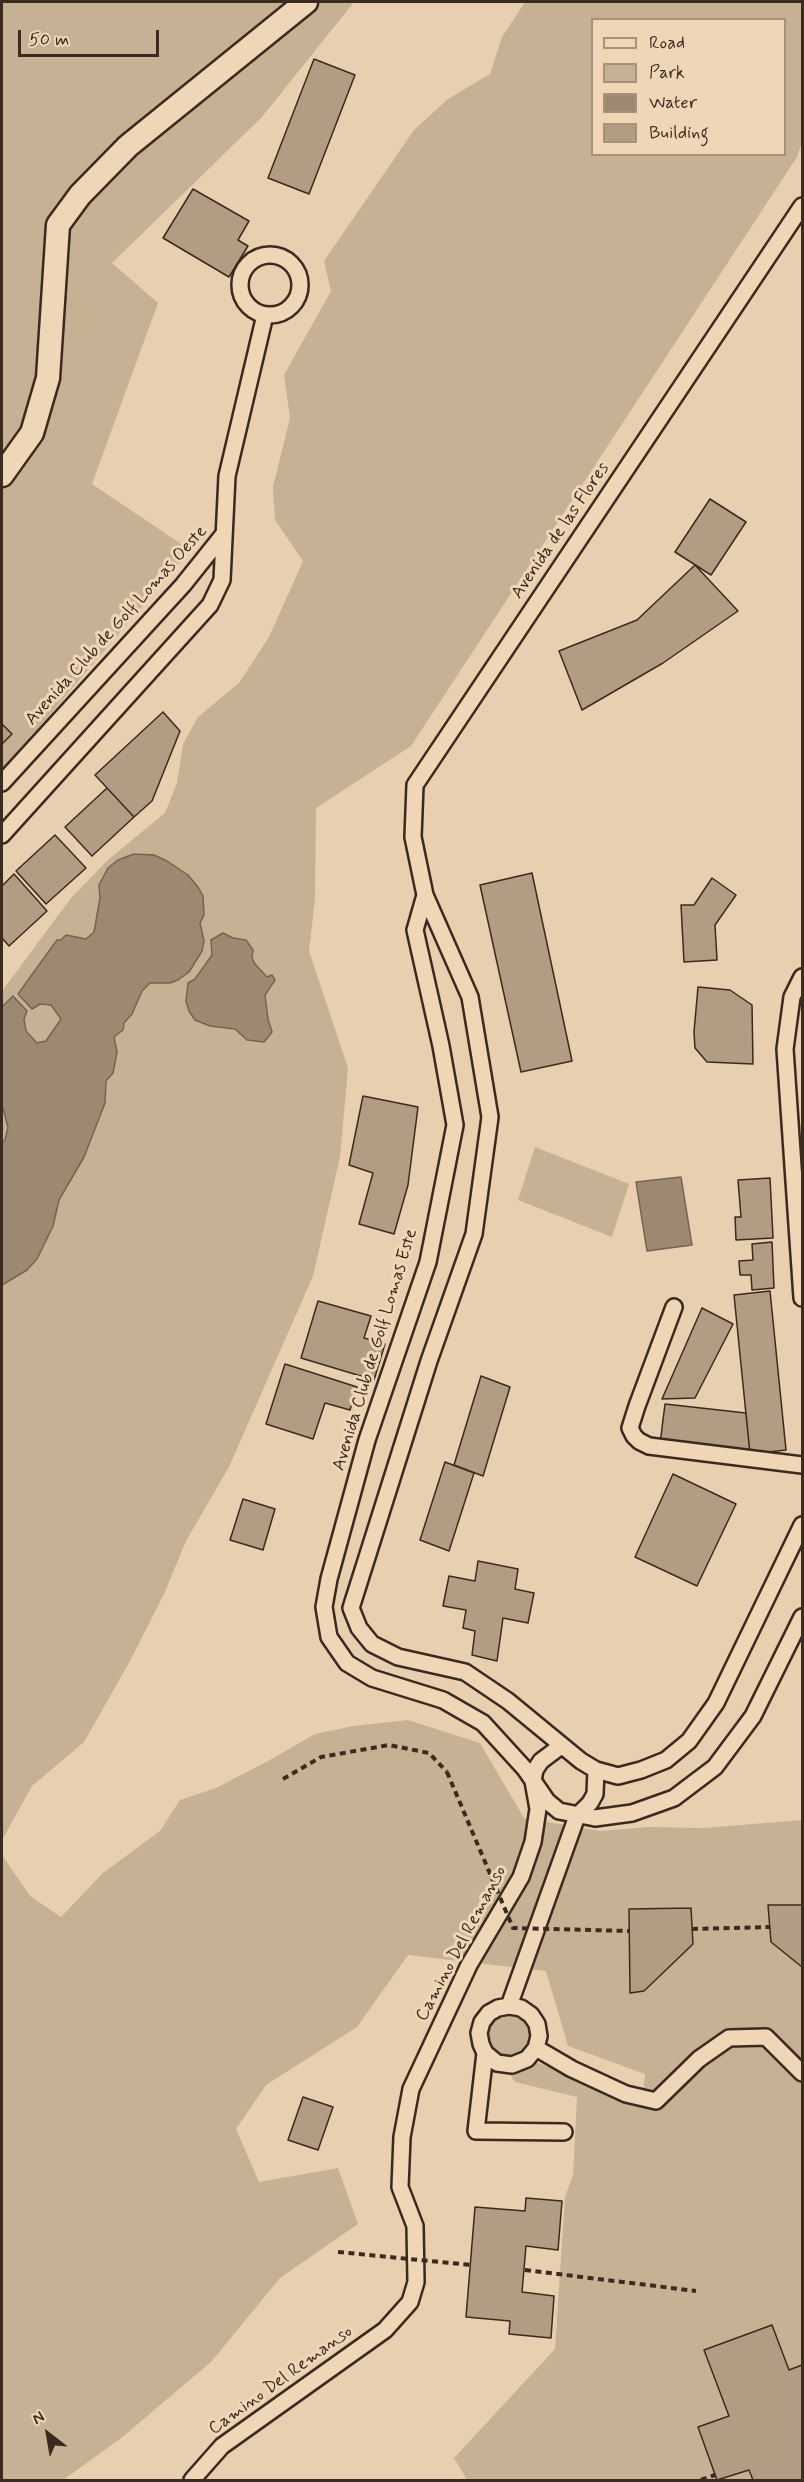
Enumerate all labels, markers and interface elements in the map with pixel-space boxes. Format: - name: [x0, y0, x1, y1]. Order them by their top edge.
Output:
- scale bar: [21, 18, 162, 56]
- legend: [591, 18, 786, 156]
- text: 50 m: [29, 28, 69, 52]
- text: Road: [649, 31, 685, 55]
- text: Park: [649, 61, 685, 85]
- text: Water: [649, 91, 697, 115]
- text: Building: [649, 121, 709, 145]
- street label: Avenida de las Flores: [507, 459, 615, 603]
- street label: Avenida Club de Golf Lomas Oeste: [21, 522, 213, 730]
- street label: Avenida Club de Golf Lomas Este: [329, 1226, 423, 1474]
- street label: Camino Del Remanso: [412, 1863, 512, 2025]
- street label: Camino Del Remanso: [205, 2322, 357, 2440]
- north arrow: [18, 2404, 78, 2464]
- text: N: [28, 2406, 48, 2430]

